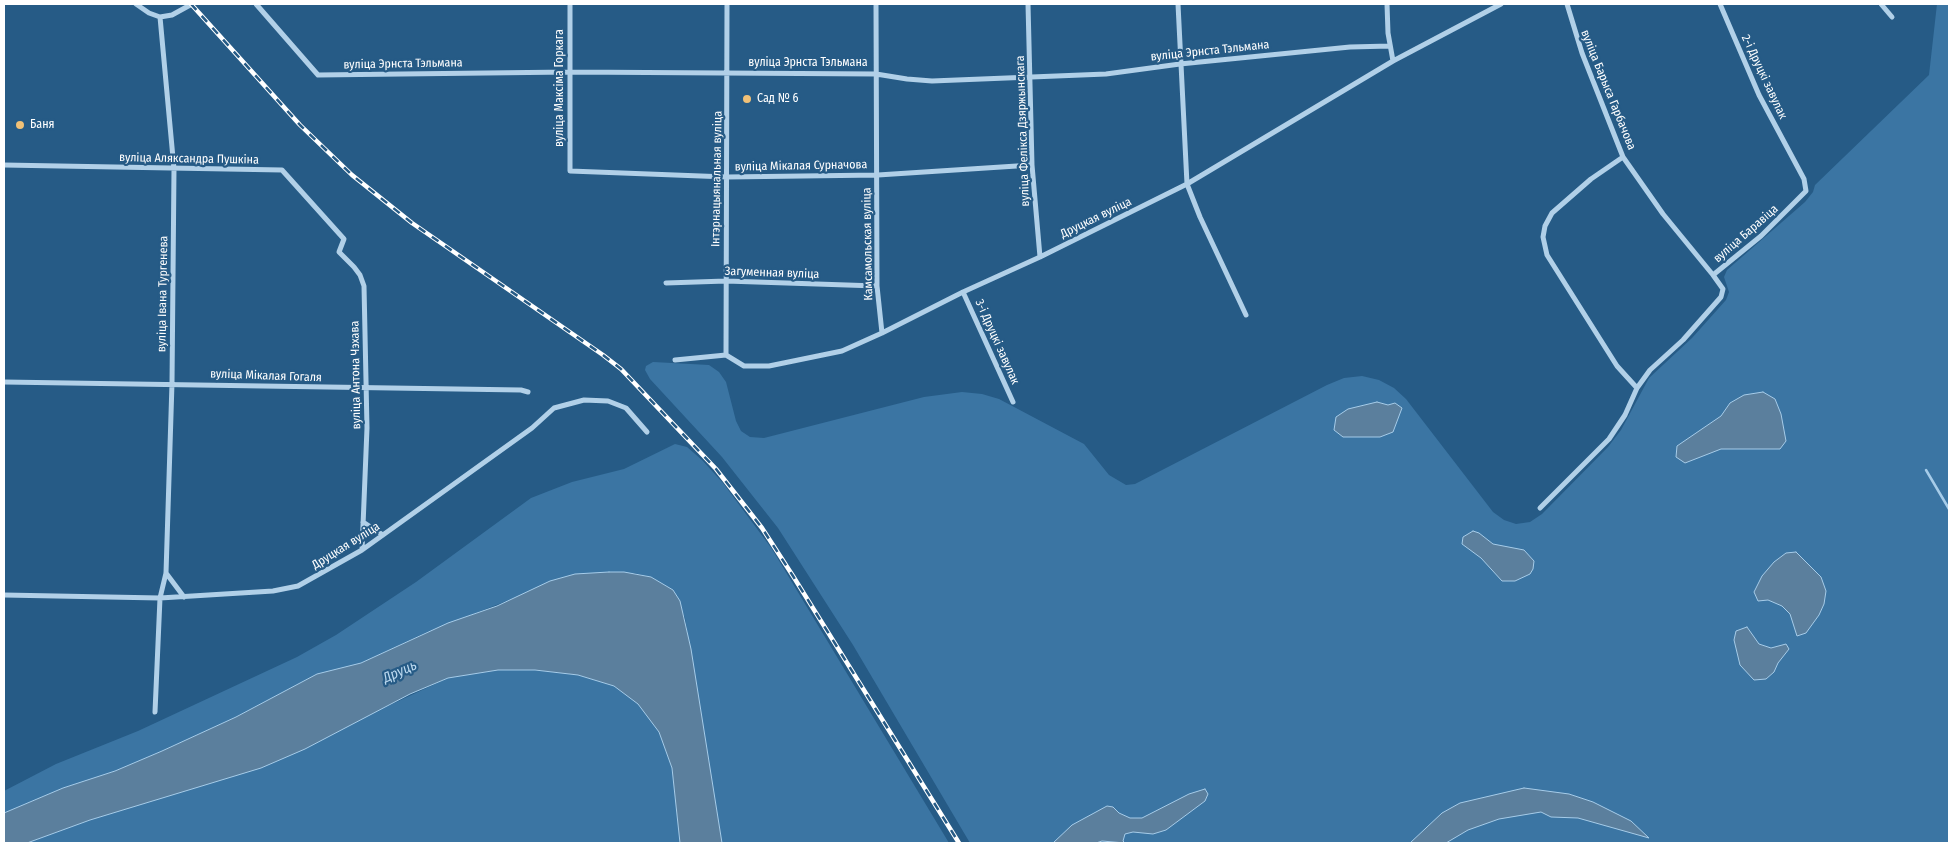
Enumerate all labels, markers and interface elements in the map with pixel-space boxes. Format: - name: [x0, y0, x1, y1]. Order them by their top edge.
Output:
- street label: вуліца Барыса Гарбачова: [1577, 28, 1639, 152]
- street label: вуліца Максіма Горкага: [553, 29, 567, 147]
- street label: 2-і Друцкі завулак: [1738, 32, 1790, 122]
- street label: вуліца Эрнста Тэльмана: [1150, 38, 1270, 64]
- street label: вуліца Фелікса Дзяржынскага: [1013, 55, 1033, 207]
- street label: вуліца Эрнста Тэльмана: [343, 56, 463, 72]
- street label: вуліца Эрнста Тэльмана: [748, 56, 868, 70]
- place label: Сад № 6: [757, 92, 799, 106]
- marker: Сад № 6: [741, 93, 753, 105]
- street label: Інтэрнацыянальная вуліца: [709, 111, 725, 247]
- place label: Баня: [30, 118, 55, 132]
- marker: Баня: [14, 119, 26, 131]
- street label: вуліца Аляксандра Пушкіна: [119, 151, 259, 167]
- street label: вуліца Мікалая Сурначова: [735, 158, 867, 174]
- street label: Камсамольская вуліца: [860, 187, 876, 301]
- street label: Друцкая вуліца: [1058, 195, 1134, 241]
- street label: вуліца Баравіца: [1711, 202, 1781, 266]
- street label: вуліца Івана Тургенева: [155, 236, 171, 352]
- street label: Загуменная вуліца: [724, 264, 820, 282]
- street label: 3-і Друцкі завулак: [972, 297, 1022, 387]
- street label: вуліца Антона Чэхава: [348, 321, 364, 429]
- street label: вуліца Мікалая Гогаля: [210, 367, 322, 385]
- street label: Друцкая вуліца: [309, 519, 383, 573]
- water label: Друць: [381, 657, 419, 687]

